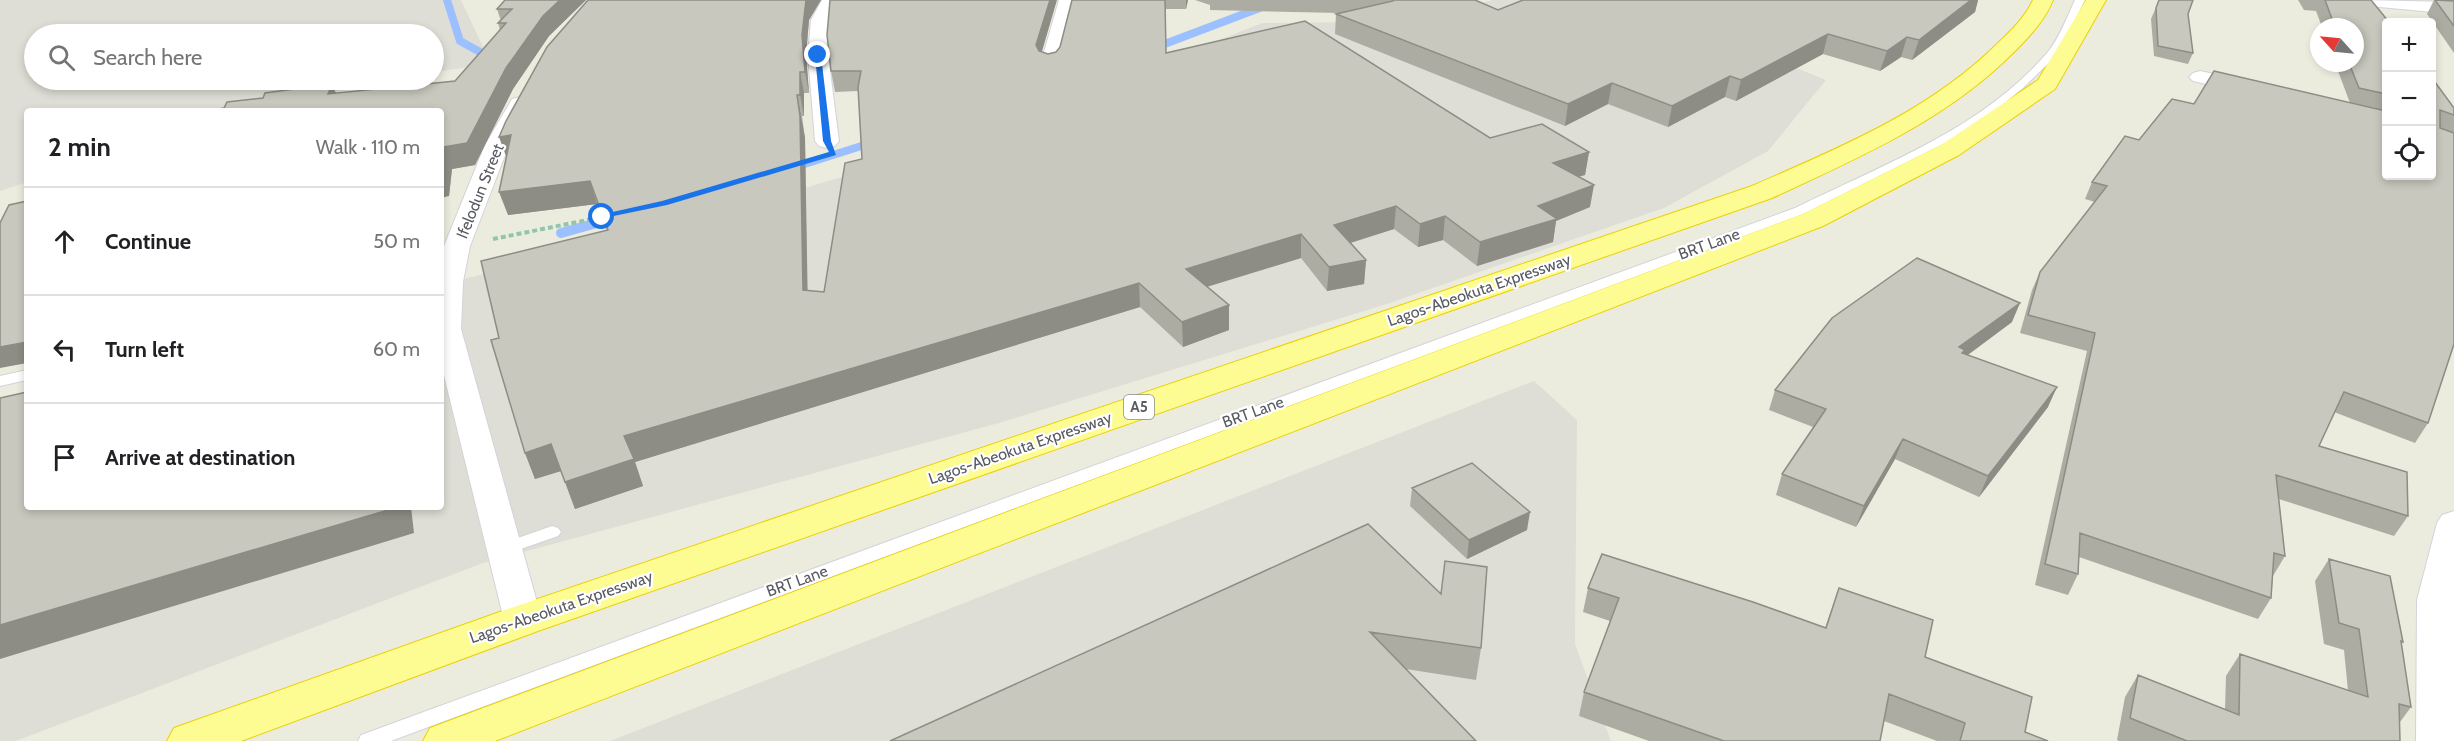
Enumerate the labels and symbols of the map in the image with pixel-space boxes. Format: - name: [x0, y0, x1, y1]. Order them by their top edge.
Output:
- north arrow: [2310, 18, 2364, 72]
- route end: [804, 41, 830, 67]
- street label: Ifelodun Street: [452, 140, 508, 241]
- route start: [588, 203, 614, 229]
- street label: BRT Lane: [1676, 224, 1742, 264]
- street label: Lagos-Abeokuta Expressway: [1385, 250, 1573, 330]
- street label: BRT Lane: [1220, 392, 1286, 432]
- road number: A5: [1124, 395, 1154, 419]
- street label: Lagos-Abeokuta Expressway: [926, 408, 1114, 488]
- street label: BRT Lane: [764, 561, 830, 601]
- street label: Lagos-Abeokuta Expressway: [467, 567, 655, 647]

